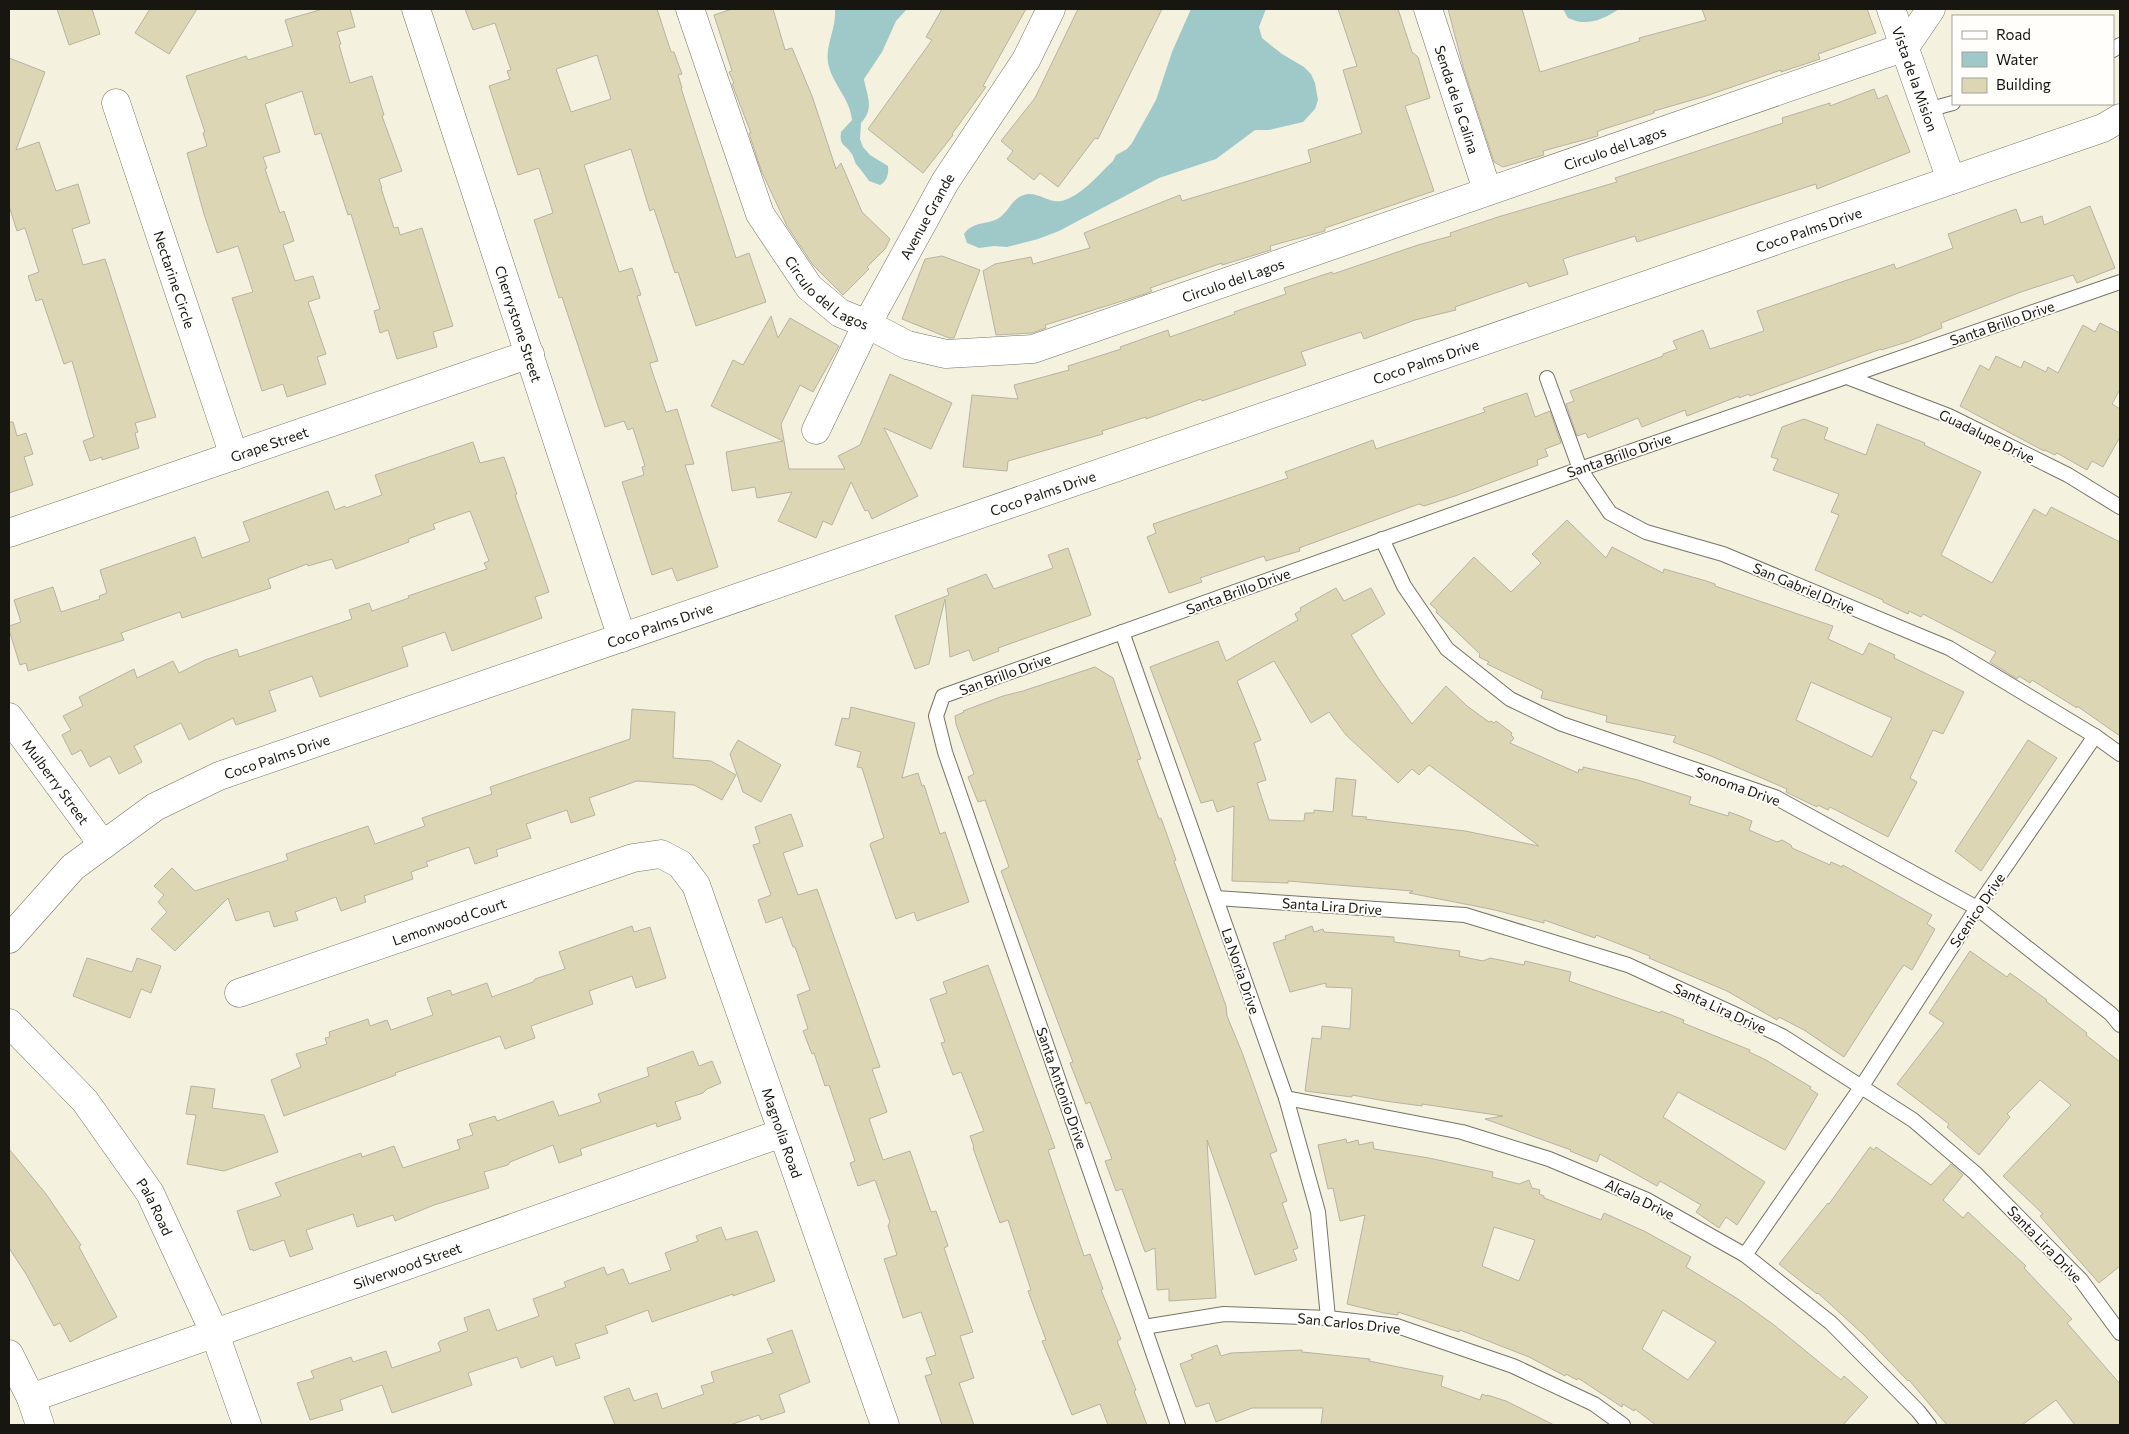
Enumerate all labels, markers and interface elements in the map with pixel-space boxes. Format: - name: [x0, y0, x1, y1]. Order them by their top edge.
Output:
- legend: [1952, 15, 2114, 105]
- street label: Vista de la Mision: [1889, 24, 1942, 134]
- text: Road: [1996, 25, 2031, 43]
- street label: Senda de la Calina: [1432, 43, 1483, 156]
- text: Water: [1996, 50, 2038, 68]
- text: Building: [1996, 75, 2051, 93]
- street label: Circulo del Lagos: [1561, 122, 1668, 173]
- street label: Avenue Grande: [896, 170, 957, 262]
- street label: Coco Palms Drive: [1753, 203, 1864, 255]
- street label: Nectarine Circle: [151, 228, 199, 330]
- street label: Circulo del Lagos: [782, 252, 871, 332]
- street label: Circulo del Lagos: [1179, 254, 1286, 305]
- street label: Cherrystone Street: [492, 263, 546, 384]
- street label: Santa Brillo Drive: [1947, 297, 2057, 349]
- street label: Coco Palms Drive: [1370, 335, 1481, 387]
- street label: Guadalupe Drive: [1936, 405, 2038, 467]
- street label: Grape Street: [228, 422, 310, 465]
- street label: Santa Brillo Drive: [1564, 429, 1674, 481]
- street label: Coco Palms Drive: [987, 467, 1098, 519]
- street label: San Gabriel Drive: [1751, 559, 1857, 617]
- street label: Santa Brillo Drive: [1184, 564, 1292, 618]
- street label: Coco Palms Drive: [604, 598, 715, 651]
- street label: San Brillo Drive: [957, 650, 1053, 698]
- street label: Coco Palms Drive: [221, 730, 332, 782]
- street label: Mulberry Street: [20, 736, 93, 827]
- street label: Sonoma Drive: [1693, 763, 1783, 809]
- street label: Scenico Drive: [1946, 870, 2008, 950]
- street label: Lemonwood Court: [390, 894, 509, 948]
- street label: Santa Lira Drive: [1281, 894, 1383, 918]
- street label: La Noria Drive: [1218, 926, 1264, 1016]
- street label: Santa Lira Drive: [1671, 979, 1769, 1037]
- street label: Santa Antonio Drive: [1033, 1025, 1091, 1151]
- street label: Magnolia Road: [759, 1085, 806, 1180]
- street label: Pala Road: [133, 1174, 177, 1238]
- street label: Alcala Drive: [1603, 1175, 1677, 1223]
- street label: Santa Lira Drive: [2004, 1202, 2086, 1286]
- street label: Silverwood Street: [351, 1238, 464, 1292]
- street label: San Carlos Drive: [1297, 1309, 1401, 1337]

